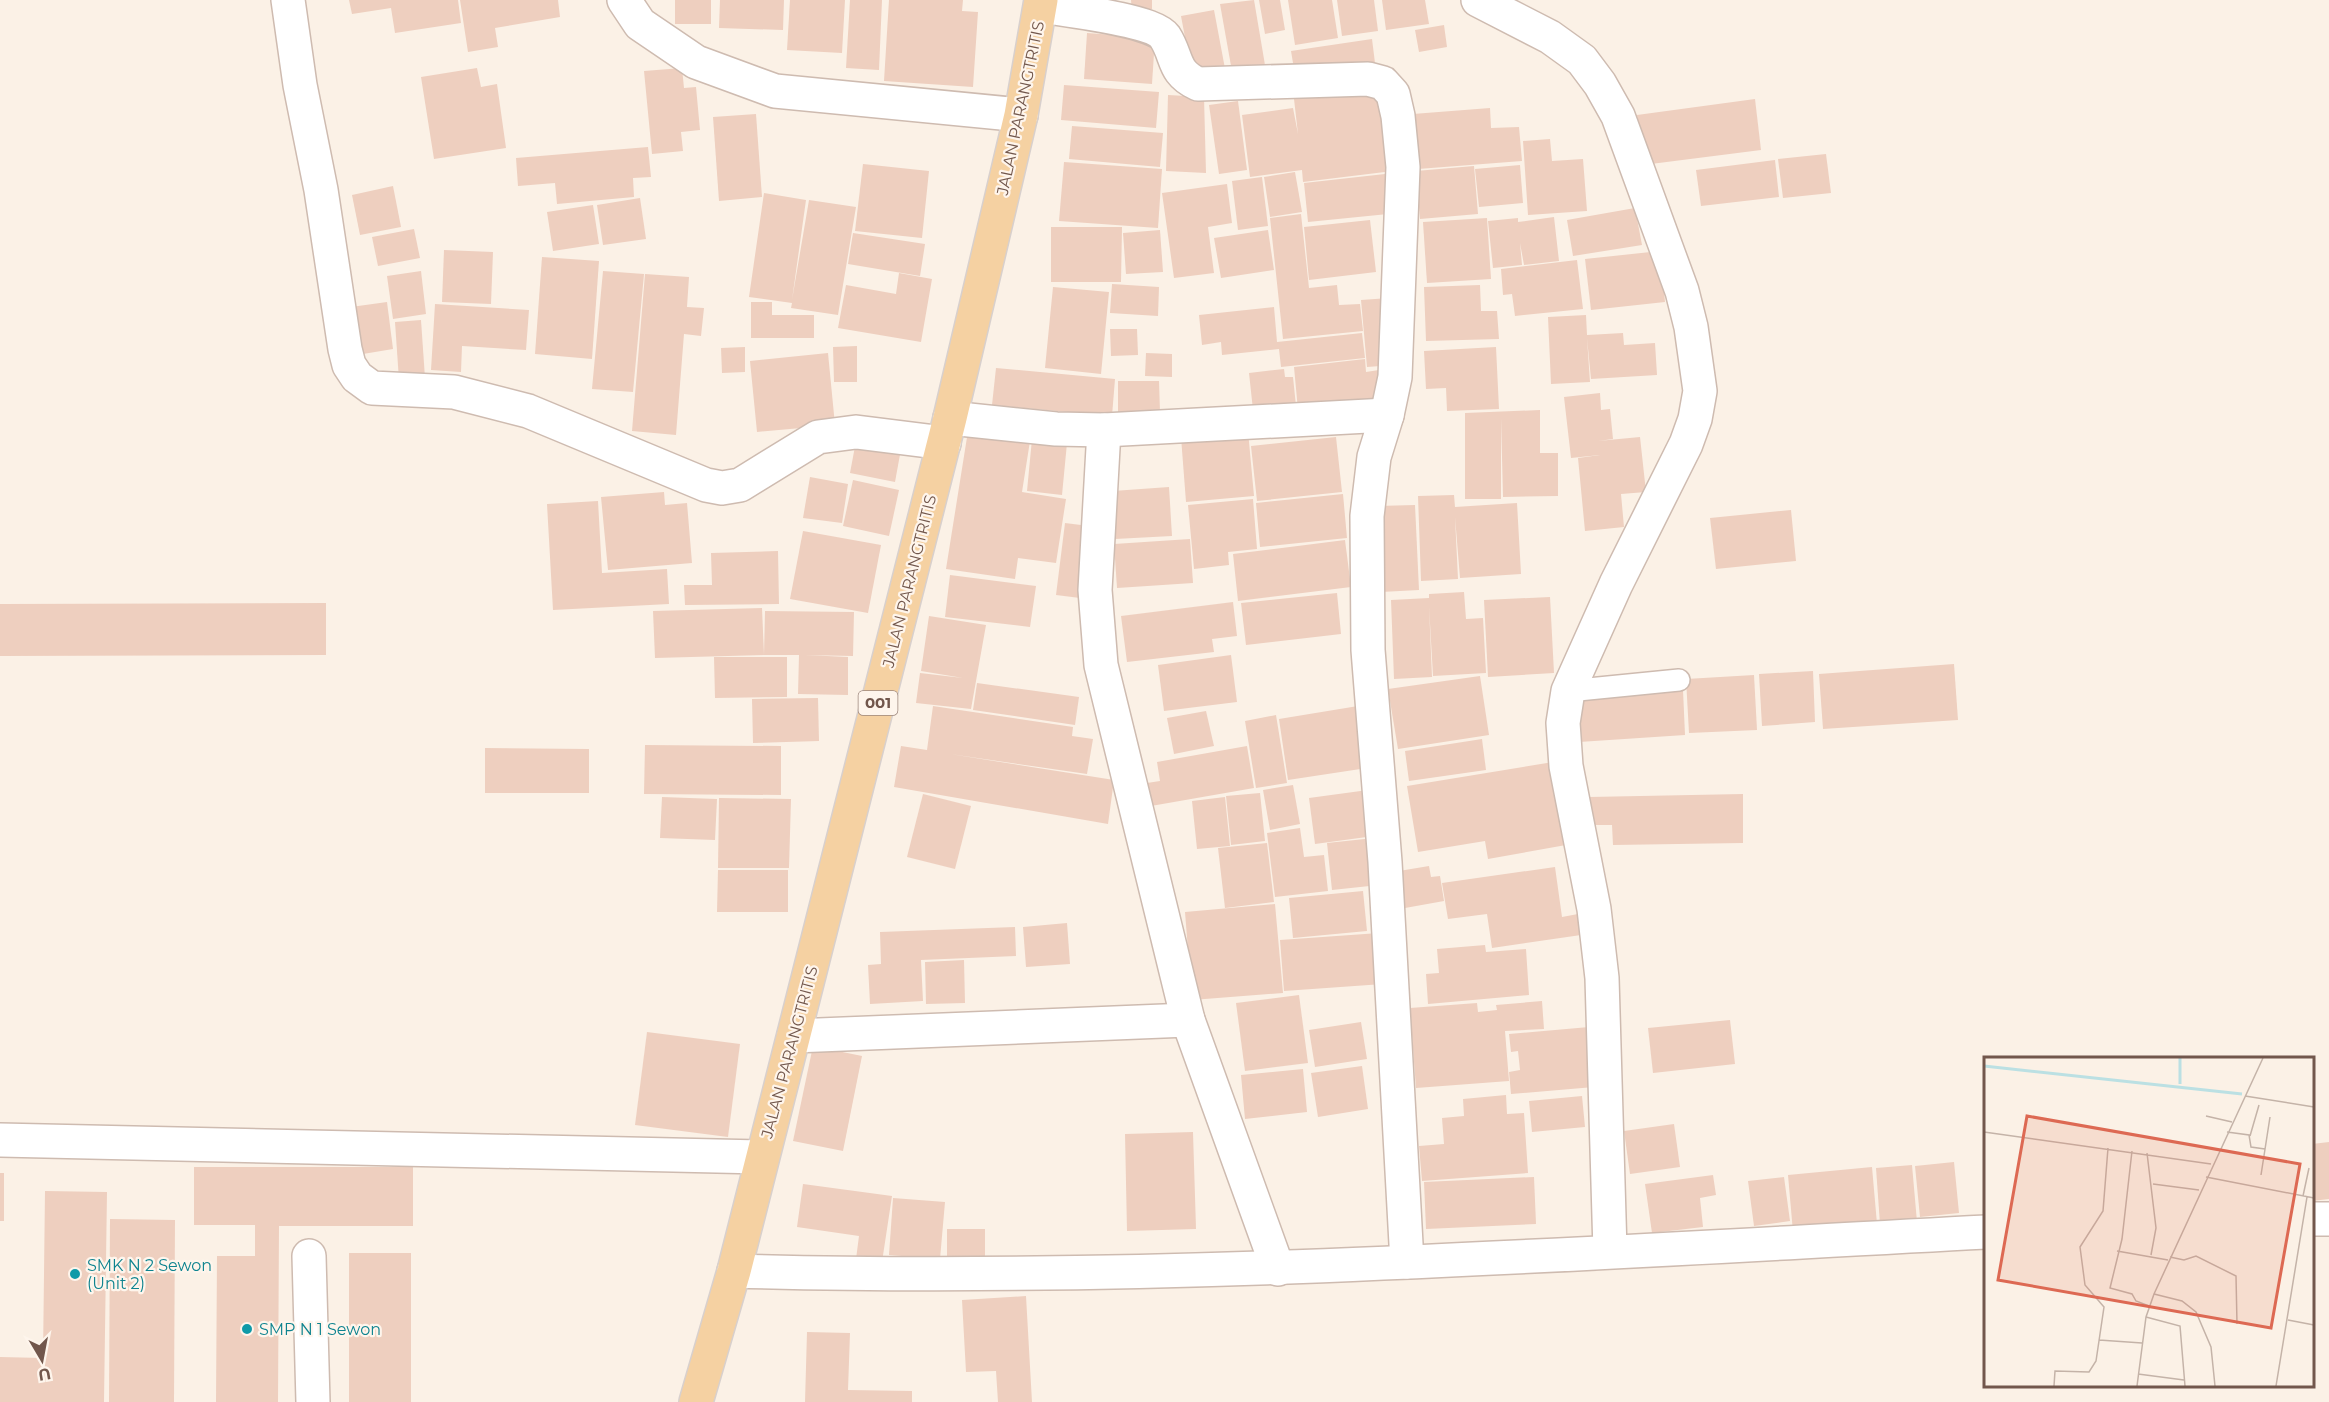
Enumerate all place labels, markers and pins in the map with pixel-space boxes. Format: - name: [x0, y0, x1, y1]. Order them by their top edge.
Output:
- place label: SMK N 2 Sewon (Unit 2): [87, 1256, 212, 1293]
- marker: SMK N 2 Sewon (Unit 2): [68, 1267, 82, 1281]
- place label: SMP N 1 Sewon: [259, 1320, 381, 1339]
- marker: SMP N 1 Sewon: [240, 1322, 254, 1336]

